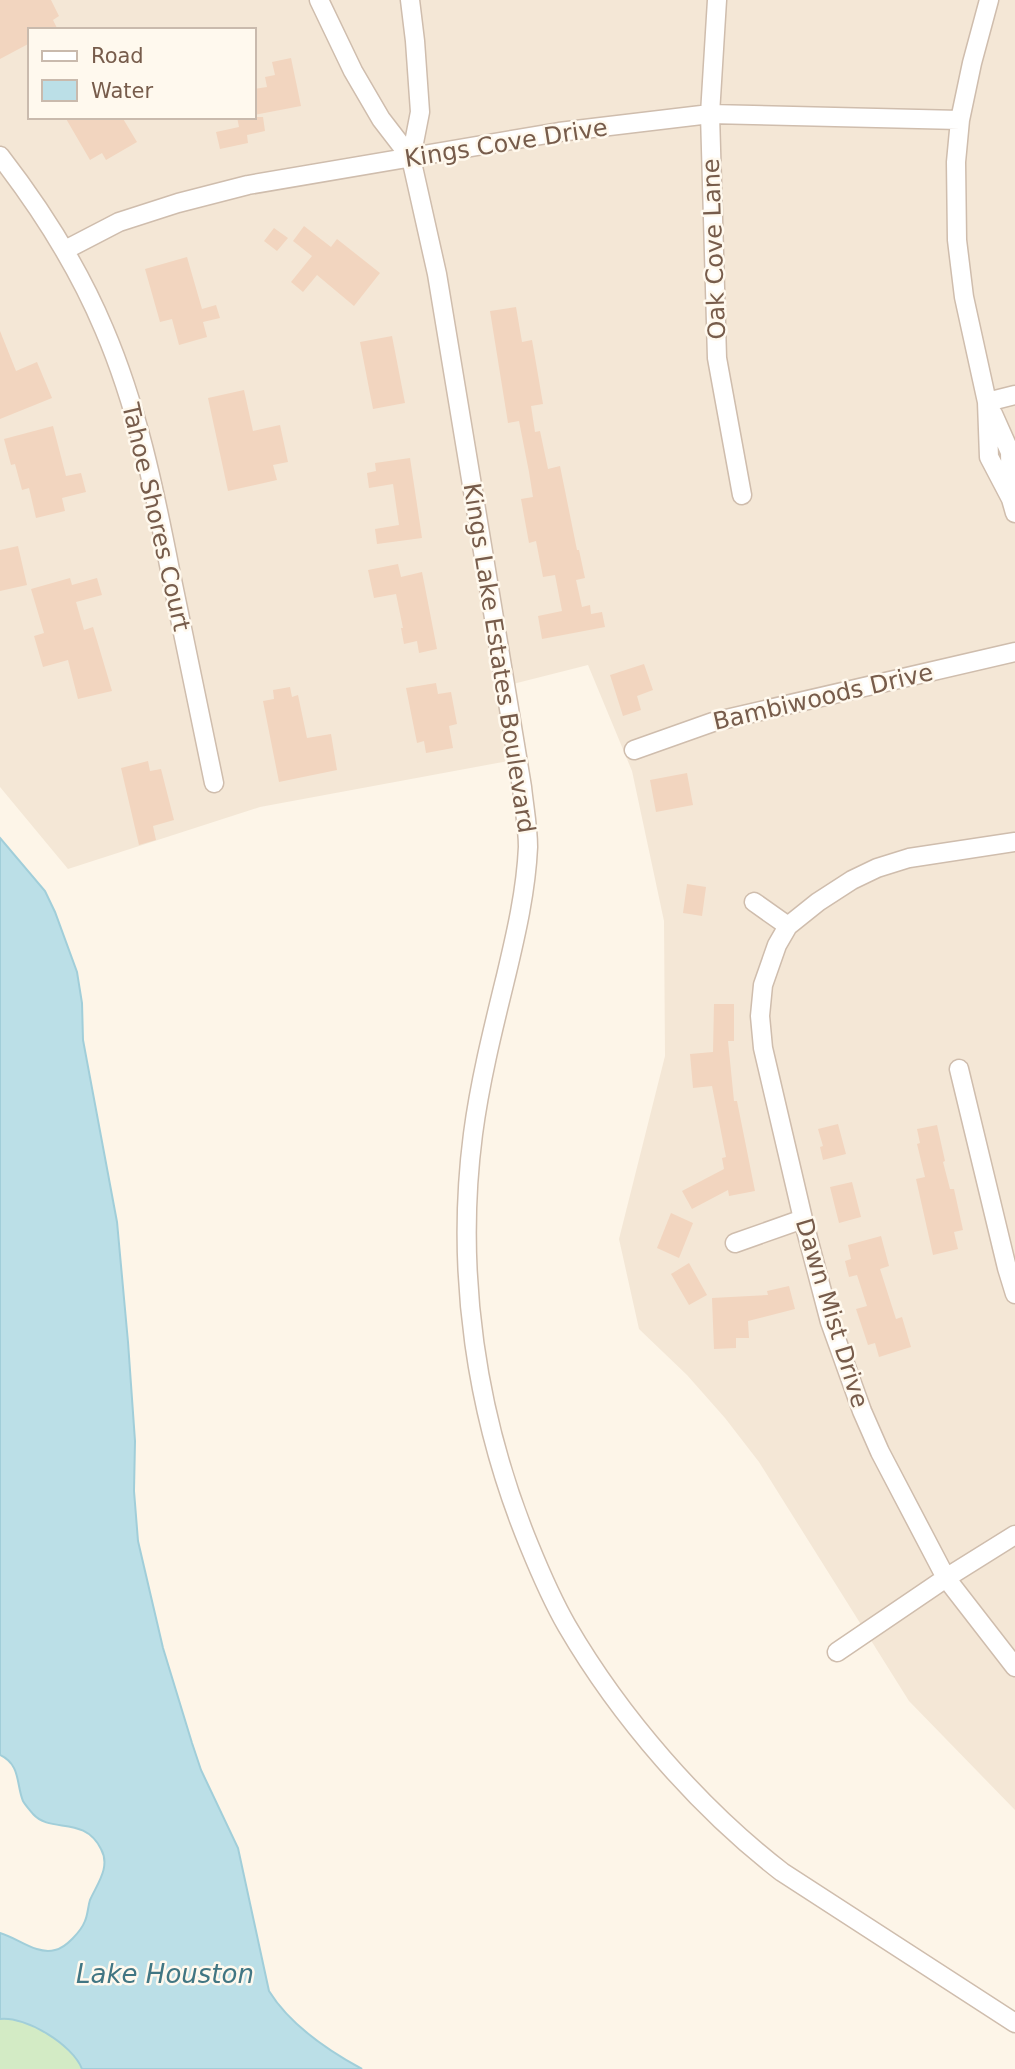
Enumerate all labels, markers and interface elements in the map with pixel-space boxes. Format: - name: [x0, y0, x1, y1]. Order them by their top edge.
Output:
- legend: [28, 28, 256, 119]
- text: Road: [91, 44, 144, 68]
- text: Water: [91, 79, 153, 103]
- street label: Kings Cove Drive: [403, 113, 609, 173]
- street label: Oak Cove Lane: [697, 158, 731, 340]
- street label: Tahoe Shores Court: [116, 399, 196, 634]
- street label: Kings Lake Estates Boulevard: [457, 481, 541, 835]
- street label: Bambiwoods Drive: [710, 658, 936, 736]
- street label: Dawn Mist Drive: [790, 1215, 874, 1411]
- water label: Lake Houston: [76, 1959, 254, 1989]

